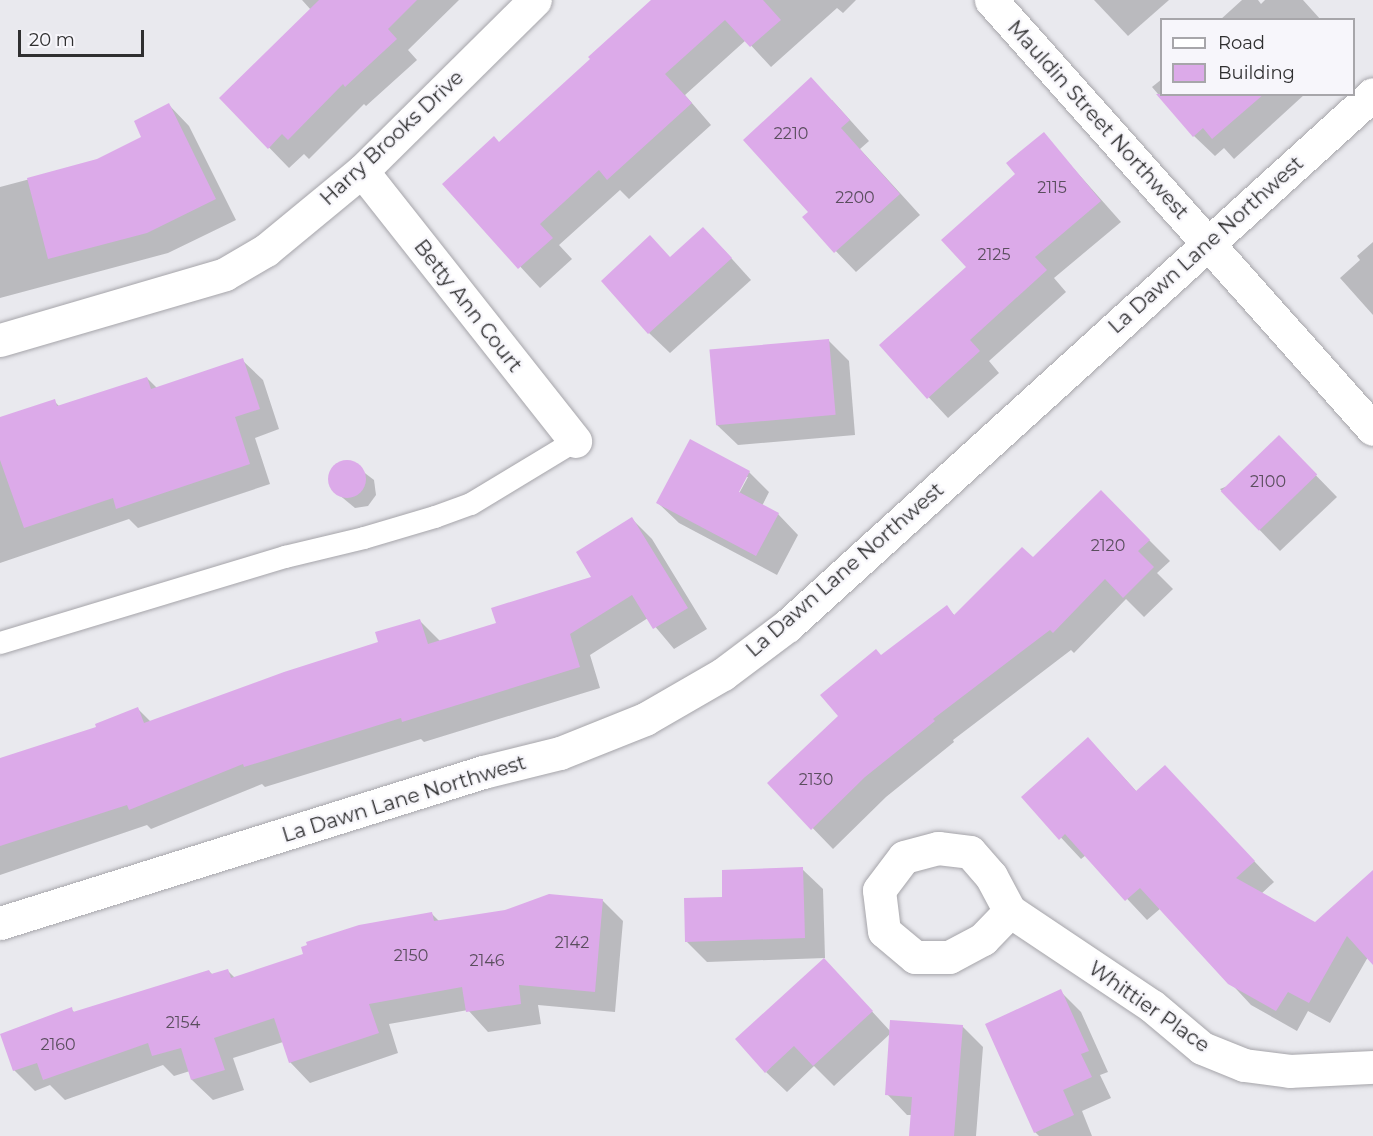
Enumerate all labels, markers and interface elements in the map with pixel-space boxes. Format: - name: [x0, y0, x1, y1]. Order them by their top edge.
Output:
- street label: Mauldin Street Northwest: [1002, 16, 1194, 224]
- scale bar: [21, 18, 147, 56]
- legend: [1160, 18, 1355, 96]
- text: 20 m: [29, 29, 75, 51]
- text: Road: [1218, 32, 1265, 54]
- text: Building: [1218, 62, 1295, 84]
- street label: Harry Brooks Drive: [315, 66, 469, 210]
- house number: 2210: [774, 124, 808, 144]
- street label: La Dawn Lane Northwest: [1104, 151, 1308, 339]
- house number: 2115: [1037, 178, 1067, 198]
- house number: 2200: [835, 188, 875, 208]
- street label: Betty Ann Court: [409, 235, 527, 377]
- house number: 2125: [977, 245, 1011, 265]
- house number: 2100: [1250, 472, 1286, 492]
- street label: La Dawn Lane Northwest: [741, 478, 949, 662]
- house number: 2120: [1091, 536, 1125, 556]
- street label: La Dawn Lane Northwest: [279, 750, 529, 848]
- house number: 2130: [799, 770, 833, 790]
- house number: 2142: [555, 933, 589, 953]
- house number: 2150: [394, 946, 428, 966]
- house number: 2146: [469, 951, 505, 971]
- street label: Whittier Place: [1084, 956, 1214, 1058]
- house number: 2154: [166, 1013, 200, 1033]
- house number: 2160: [40, 1035, 76, 1055]

